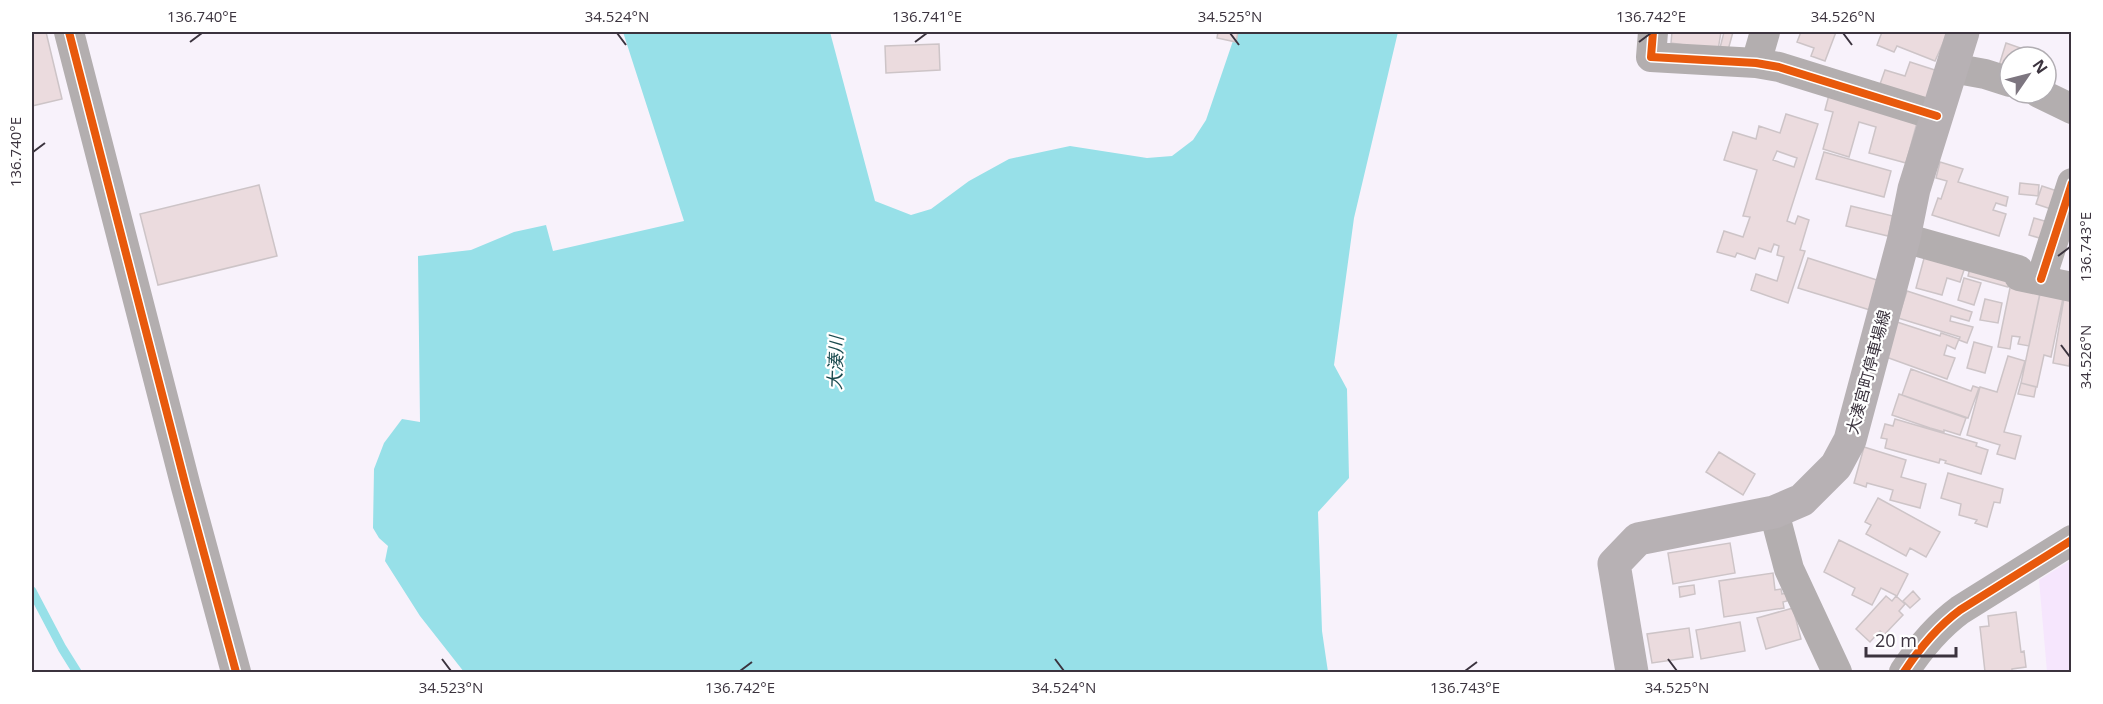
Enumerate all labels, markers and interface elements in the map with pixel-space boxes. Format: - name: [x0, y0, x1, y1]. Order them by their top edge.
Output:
- text: 136.740°E: [167, 6, 237, 26]
- text: 34.524°N: [585, 6, 649, 26]
- text: 136.741°E: [892, 6, 962, 26]
- text: 34.525°N: [1198, 6, 1262, 26]
- text: 136.742°E: [1616, 6, 1686, 26]
- text: 34.526°N: [1811, 6, 1875, 26]
- north arrow: [1998, 45, 2058, 105]
- text: N: [2028, 55, 2053, 78]
- text: 136.740°E: [5, 117, 25, 187]
- text: 136.743°E: [2075, 212, 2095, 282]
- street label: 大湊宮町停車場線: [1841, 307, 1895, 437]
- text: 34.526°N: [2075, 325, 2095, 389]
- water label: 大湊川: [822, 334, 848, 390]
- scale bar: [1866, 620, 1956, 658]
- text: 20 m: [1875, 628, 1917, 652]
- text: 34.523°N: [419, 677, 483, 697]
- text: 136.742°E: [705, 677, 775, 697]
- text: 34.524°N: [1032, 677, 1096, 697]
- text: 136.743°E: [1430, 677, 1500, 697]
- text: 34.525°N: [1645, 677, 1709, 697]

